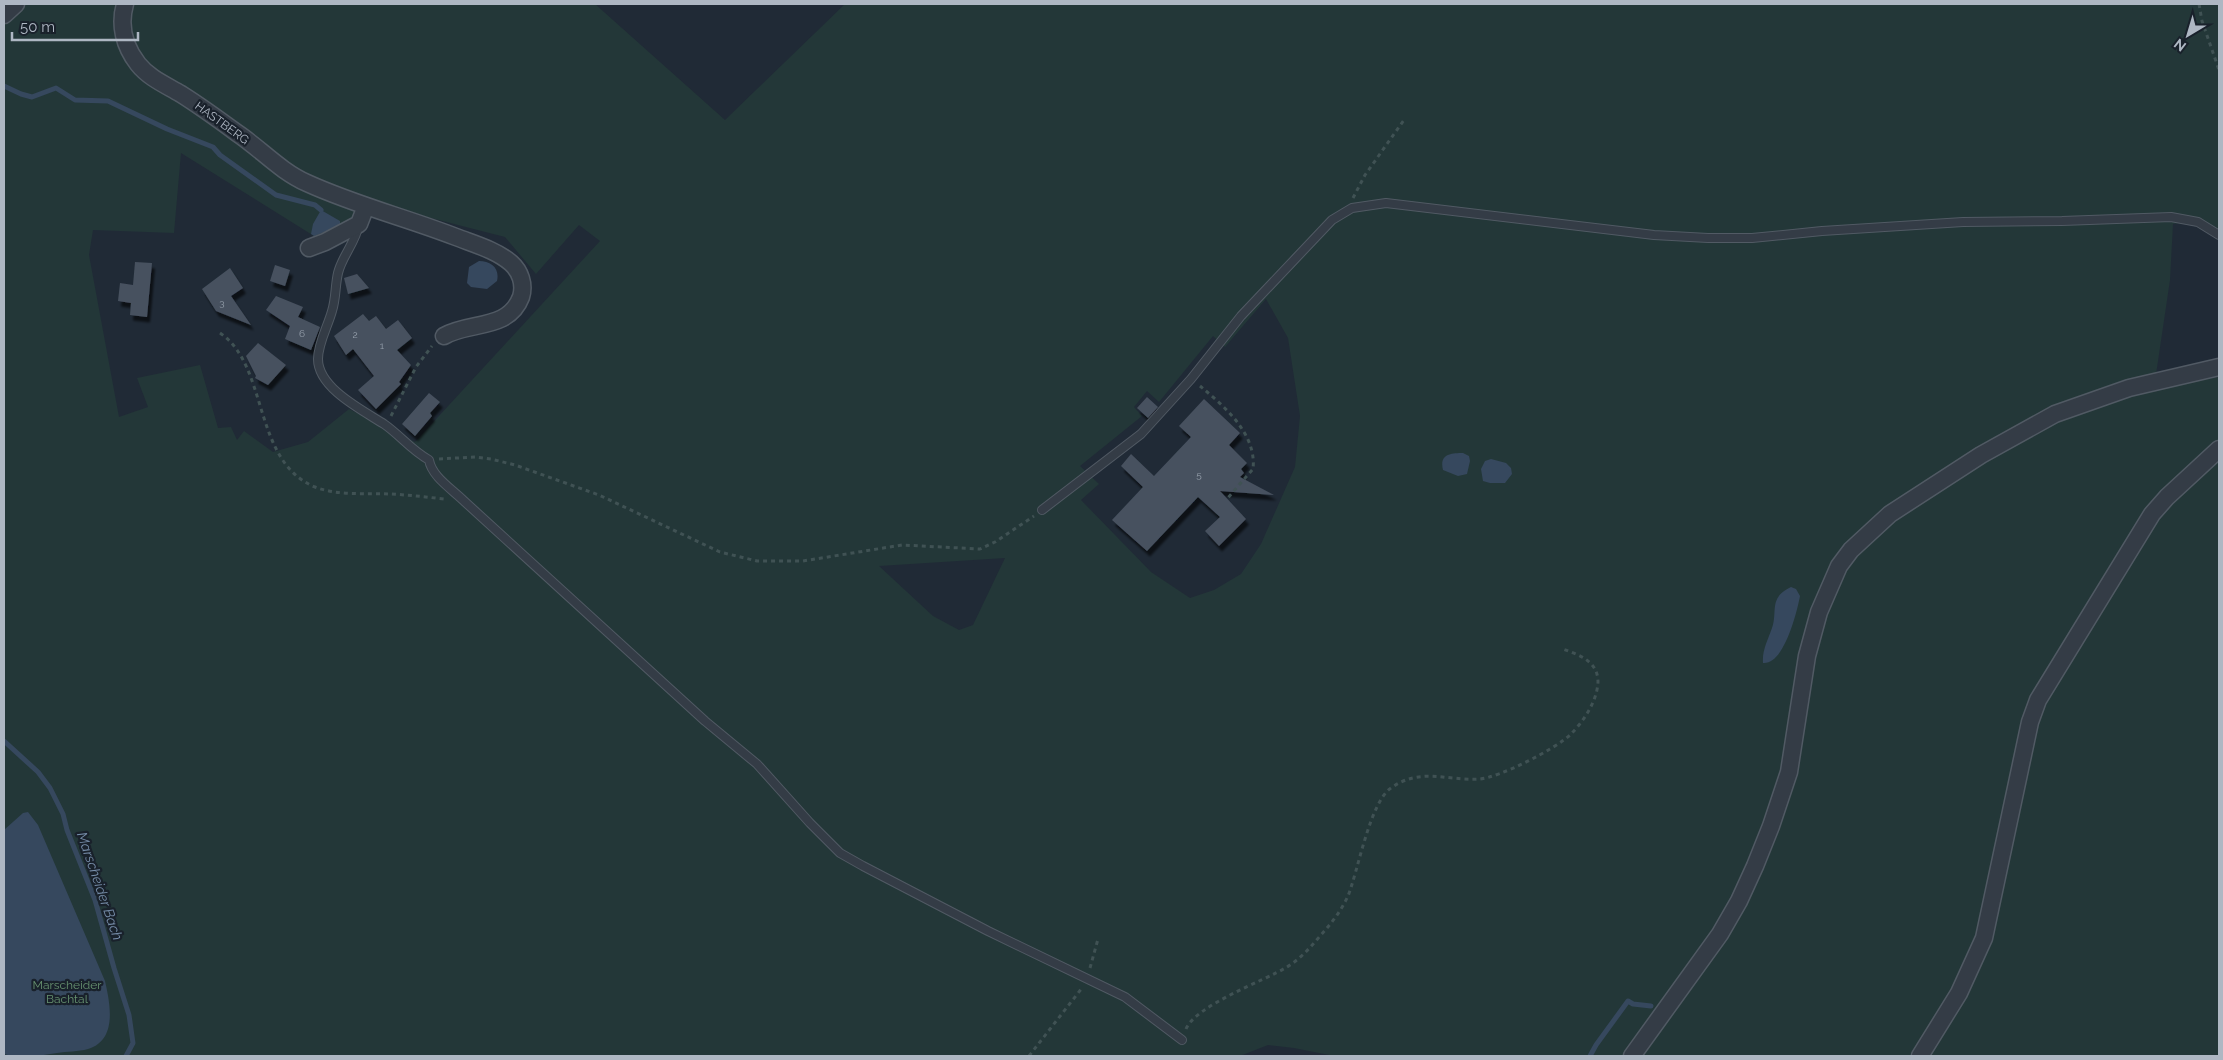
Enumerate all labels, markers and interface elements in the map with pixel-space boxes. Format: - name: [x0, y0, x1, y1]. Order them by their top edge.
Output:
- scale bar: [12, 10, 139, 42]
- north arrow: [2163, 10, 2213, 60]
- text: 50 m: [20, 18, 55, 36]
- text: N: [2171, 36, 2189, 55]
- street label: HASTBERG: [192, 99, 252, 147]
- house number: 3: [219, 297, 225, 308]
- house number: 6: [299, 328, 305, 339]
- house number: 2: [352, 329, 358, 340]
- house number: 1: [380, 340, 385, 351]
- house number: 5: [1196, 469, 1202, 480]
- water label: Marscheider Bach: [74, 830, 126, 942]
- park label: Marscheider Bachtal: [33, 978, 102, 1006]

